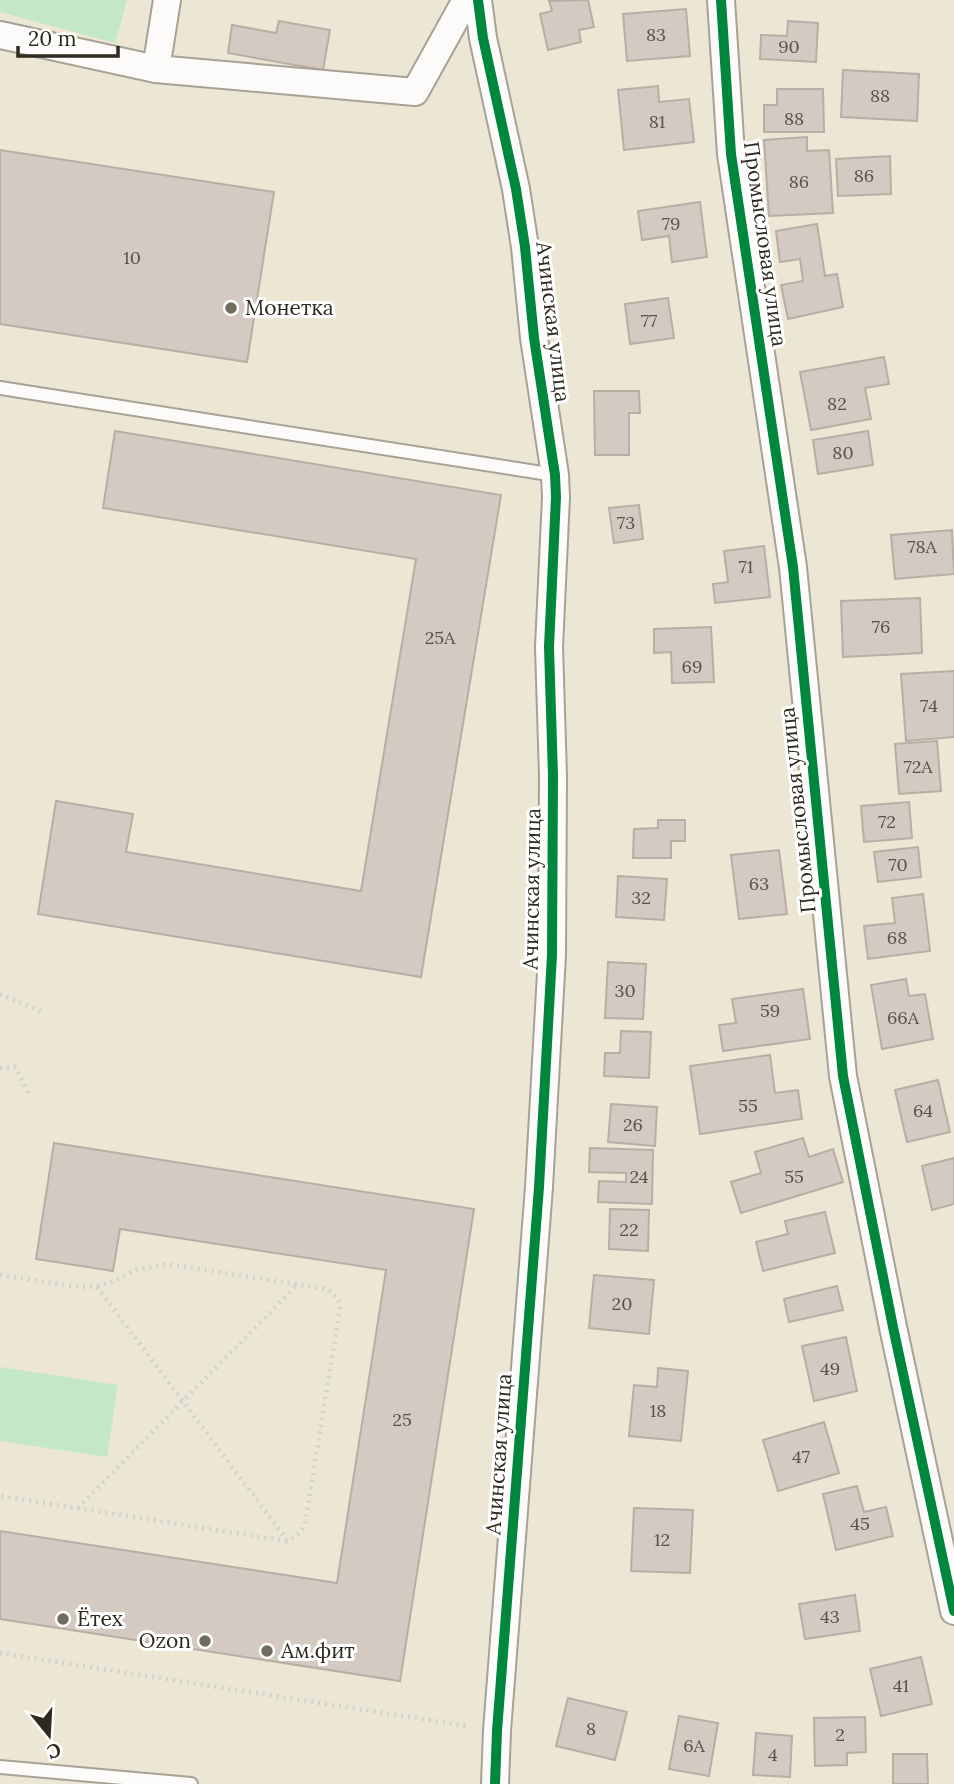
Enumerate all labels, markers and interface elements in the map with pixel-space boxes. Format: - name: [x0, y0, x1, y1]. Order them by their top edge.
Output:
- scale bar: [18, 14, 117, 58]
- house number: 83: [646, 23, 666, 46]
- text: 20 m: [28, 25, 77, 52]
- house number: 90: [778, 35, 800, 58]
- house number: 88: [870, 84, 890, 107]
- house number: 88: [784, 107, 804, 130]
- house number: 81: [649, 110, 665, 133]
- street label: Промысловая улица: [738, 140, 793, 348]
- house number: 86: [854, 164, 874, 187]
- house number: 86: [789, 170, 809, 193]
- house number: 79: [662, 212, 680, 235]
- street label: Ачинская улица: [530, 239, 577, 404]
- house number: 10: [123, 246, 141, 269]
- place label: Монетка: [245, 294, 334, 321]
- marker: Монетка: [223, 300, 239, 316]
- house number: 77: [641, 309, 657, 332]
- house number: 82: [827, 392, 847, 415]
- house number: 80: [832, 441, 854, 464]
- house number: 73: [617, 511, 635, 534]
- house number: 78А: [907, 535, 938, 558]
- house number: 71: [739, 555, 753, 578]
- house number: 76: [872, 615, 890, 638]
- house number: 25А: [425, 626, 456, 649]
- house number: 69: [682, 655, 702, 678]
- house number: 74: [920, 694, 938, 717]
- street label: Промысловая улица: [773, 706, 822, 914]
- house number: 72А: [903, 755, 933, 778]
- street label: Ачинская улица: [517, 808, 546, 971]
- house number: 72: [878, 810, 896, 833]
- house number: 70: [888, 853, 908, 876]
- house number: 63: [749, 872, 769, 895]
- house number: 32: [631, 886, 651, 909]
- house number: 68: [887, 926, 907, 949]
- house number: 30: [614, 979, 636, 1002]
- house number: 59: [760, 999, 780, 1022]
- house number: 66А: [887, 1006, 920, 1029]
- house number: 55: [738, 1094, 758, 1117]
- house number: 64: [913, 1099, 933, 1122]
- house number: 26: [623, 1113, 643, 1136]
- house number: 24: [629, 1165, 649, 1188]
- house number: 55: [784, 1165, 804, 1188]
- house number: 22: [619, 1218, 639, 1241]
- house number: 20: [612, 1292, 632, 1315]
- house number: 49: [820, 1357, 840, 1380]
- street label: Ачинская улица: [479, 1372, 518, 1537]
- house number: 18: [650, 1399, 666, 1422]
- house number: 25: [392, 1408, 412, 1431]
- house number: 47: [792, 1445, 810, 1468]
- house number: 45: [850, 1512, 870, 1535]
- house number: 12: [654, 1528, 670, 1551]
- place label: Ётех: [77, 1605, 123, 1632]
- house number: 43: [820, 1605, 840, 1628]
- marker: Ётех: [55, 1611, 71, 1627]
- place label: Ozon: [139, 1627, 191, 1654]
- marker: Ozon: [197, 1633, 213, 1649]
- place label: Ам.фит: [280, 1637, 355, 1664]
- marker: Ам.фит: [259, 1643, 275, 1659]
- house number: 41: [893, 1674, 909, 1697]
- north arrow: [14, 1700, 84, 1770]
- house number: 8: [586, 1717, 596, 1740]
- house number: 2: [835, 1723, 845, 1746]
- house number: 6А: [683, 1734, 706, 1757]
- text: С: [44, 1738, 64, 1765]
- house number: 4: [768, 1743, 778, 1766]

